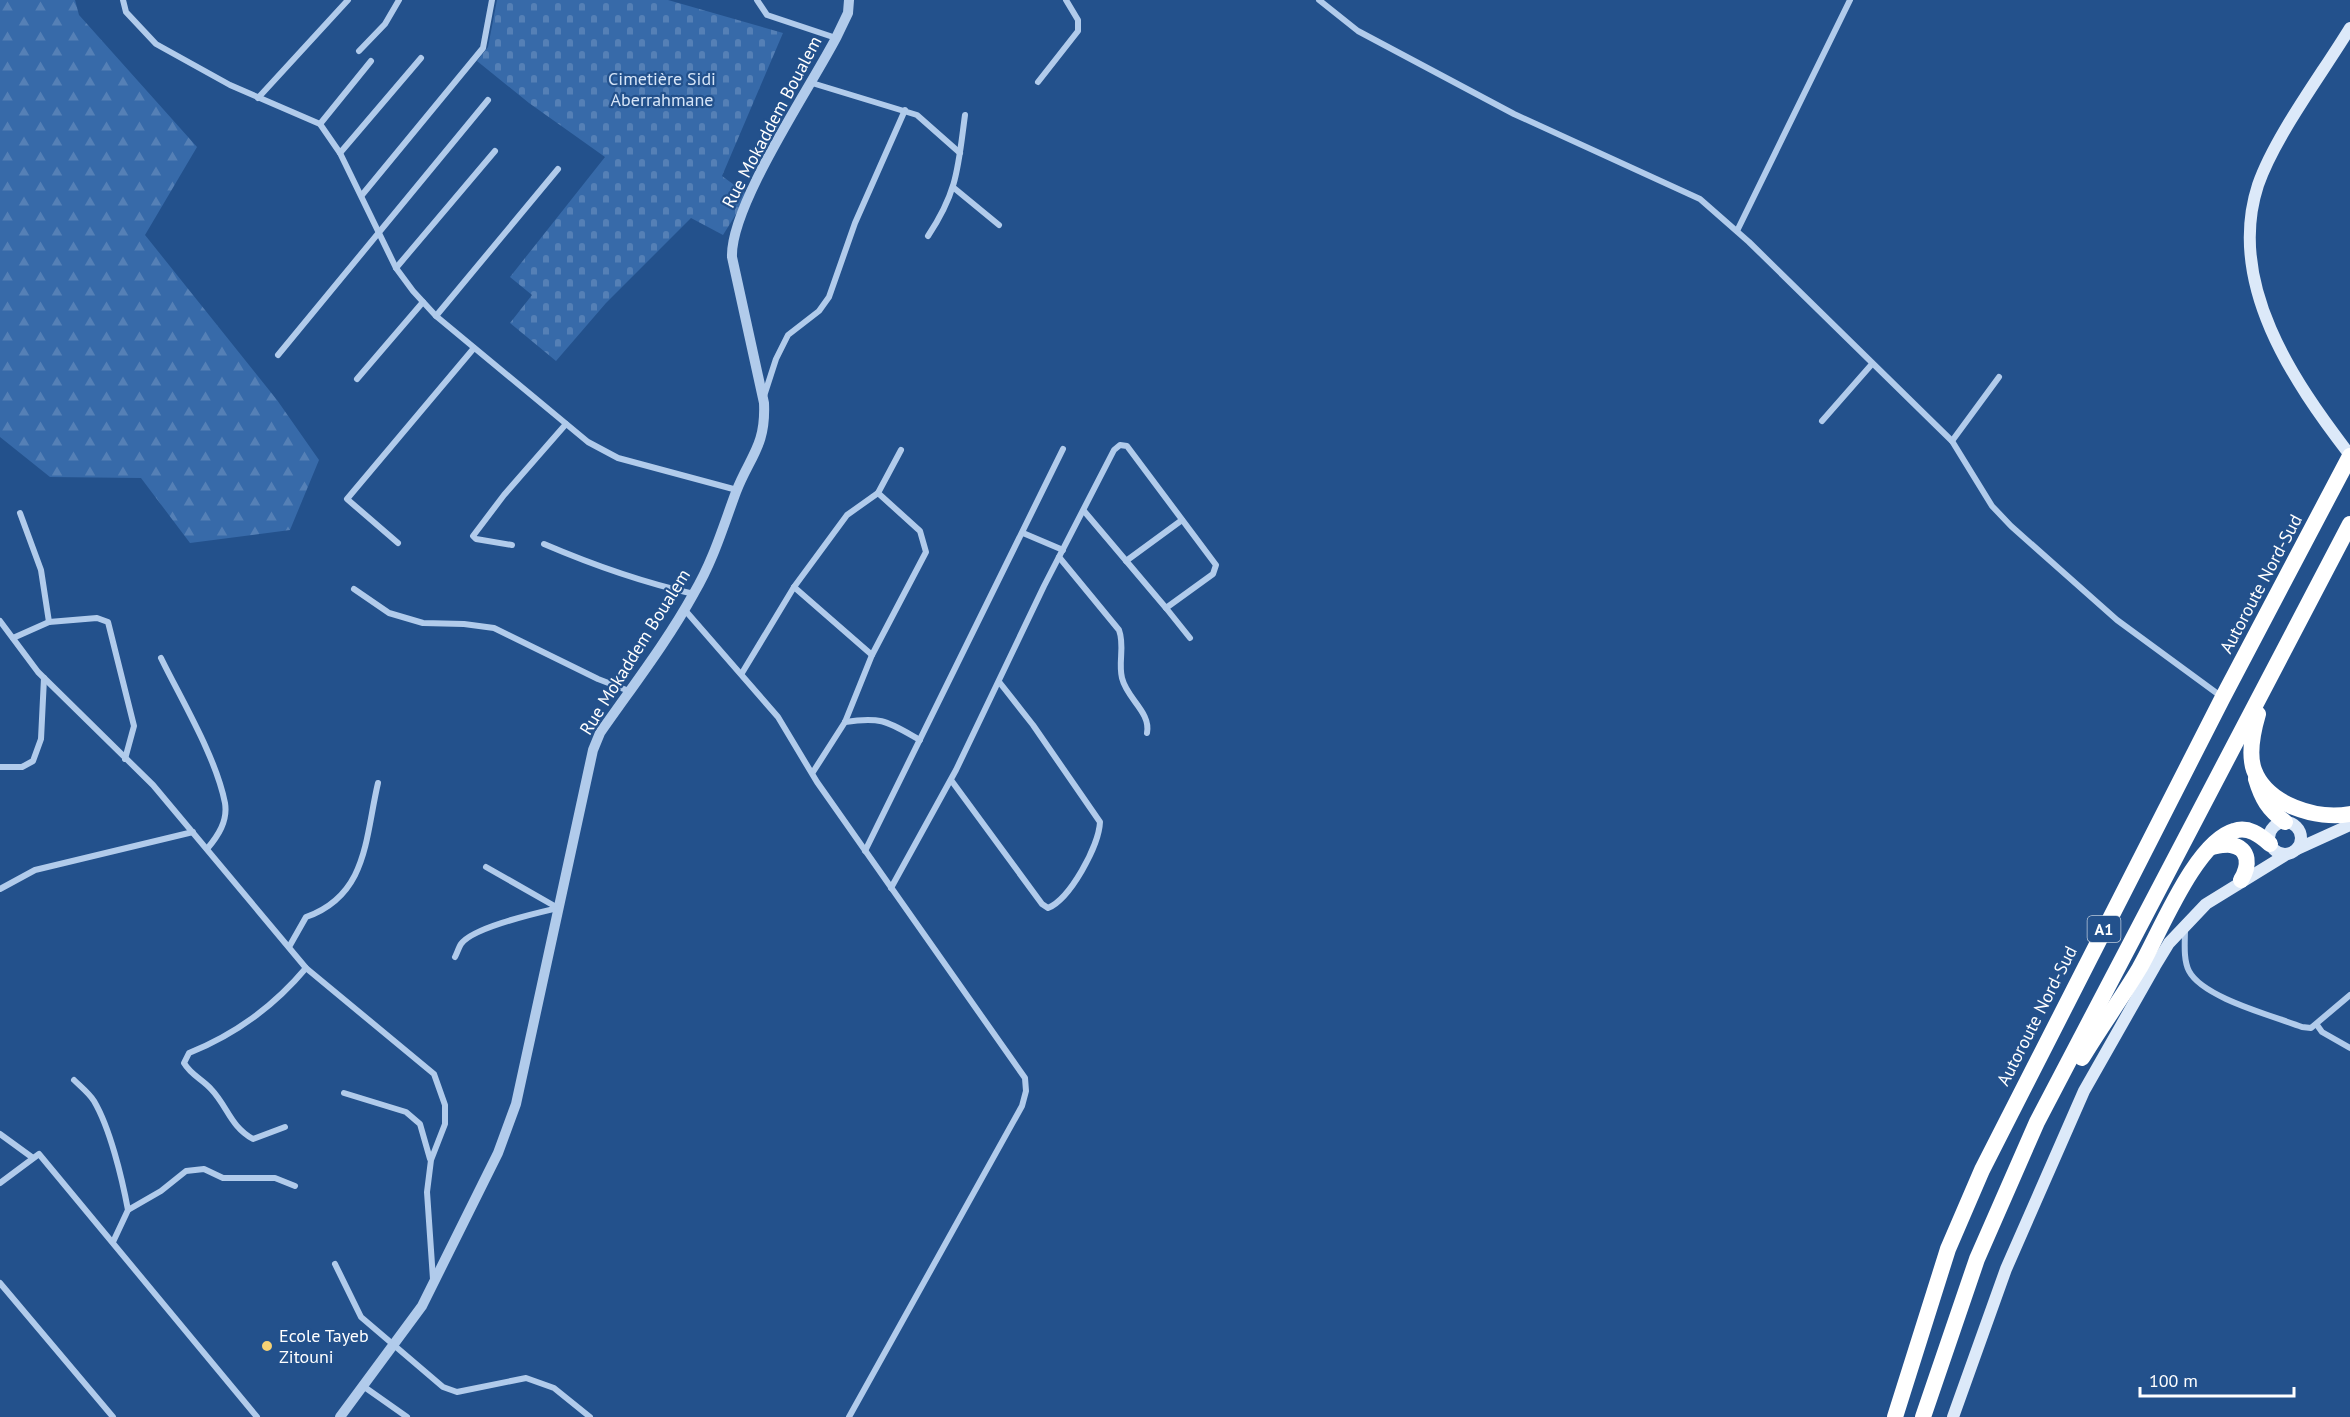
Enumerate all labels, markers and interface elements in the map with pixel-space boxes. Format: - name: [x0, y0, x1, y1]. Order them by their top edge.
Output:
- street label: Rue Mokaddem Boualem: [716, 32, 827, 212]
- park label: Cimetière Sidi Aberrahmane: [608, 67, 716, 111]
- street label: Autoroute Nord-Sud: [2214, 510, 2307, 657]
- street label: Rue Mokaddem Boualem: [574, 564, 695, 739]
- road number: A1: [2088, 916, 2120, 942]
- street label: Autoroute Nord-Sud: [1991, 942, 2082, 1090]
- place label: Ecole Tayeb Zitouni: [279, 1324, 369, 1368]
- marker: Ecole Tayeb Zitouni: [260, 1339, 274, 1353]
- scale bar: [2140, 1360, 2294, 1398]
- text: 100 m: [2149, 1369, 2198, 1392]

